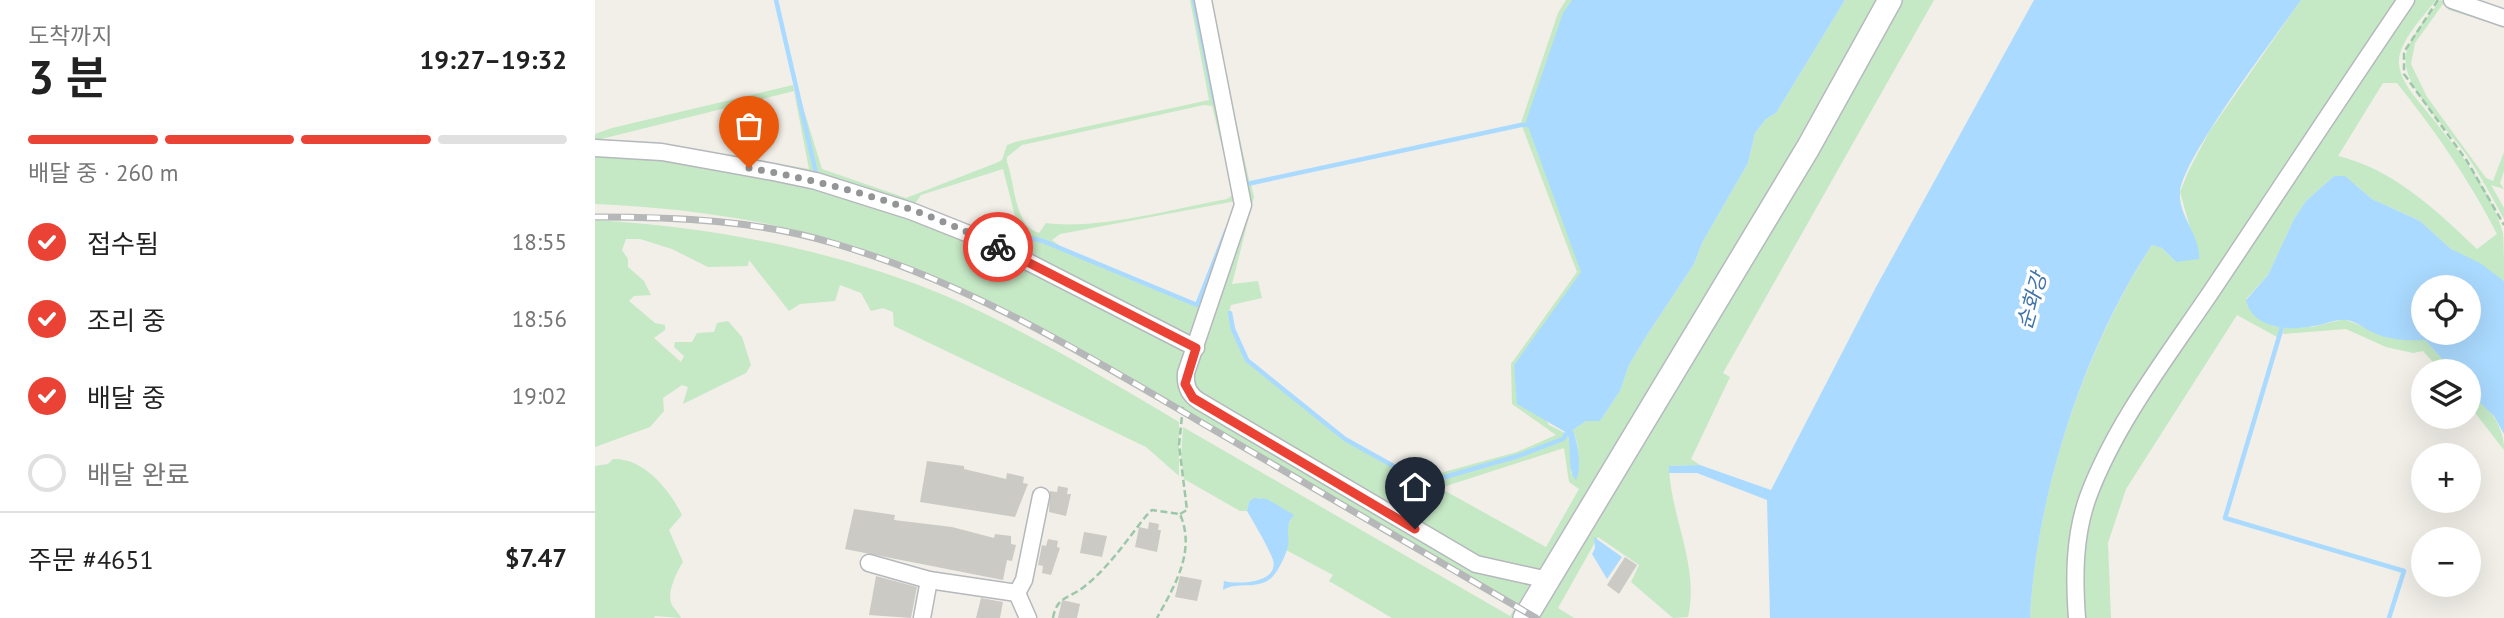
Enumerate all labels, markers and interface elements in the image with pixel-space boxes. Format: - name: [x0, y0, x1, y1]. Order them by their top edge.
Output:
- text: 도착까지: [28, 21, 113, 50]
- text: 19:27–19:32: [420, 43, 567, 76]
- text: 3 분: [28, 47, 108, 107]
- pin: [719, 96, 779, 168]
- icon: bag: [730, 107, 768, 145]
- text: 배달 중 · 260 m: [28, 158, 178, 187]
- courier: [963, 212, 1033, 282]
- icon: check: [28, 223, 66, 261]
- text: 접수됨: [87, 227, 159, 260]
- text: 18:55: [512, 227, 567, 256]
- icon: bike: [979, 228, 1017, 266]
- water label: 순화강: [2011, 267, 2053, 332]
- map controls: [2411, 275, 2481, 597]
- button: locate: [2411, 275, 2481, 345]
- icon: check: [28, 300, 66, 338]
- text: 조리 중: [87, 304, 166, 337]
- text: 18:56: [512, 304, 567, 333]
- button: layers: [2411, 359, 2481, 429]
- icon: check: [28, 377, 66, 415]
- text: 배달 중: [87, 381, 166, 414]
- text: 19:02: [512, 381, 567, 410]
- button: +: [2411, 443, 2481, 513]
- pin: [1385, 457, 1445, 529]
- text: 배달 완료: [87, 458, 190, 491]
- icon: home: [1396, 468, 1434, 506]
- button: −: [2411, 527, 2481, 597]
- text: $7.47: [505, 541, 567, 574]
- text: 주문 #4651: [28, 543, 154, 576]

